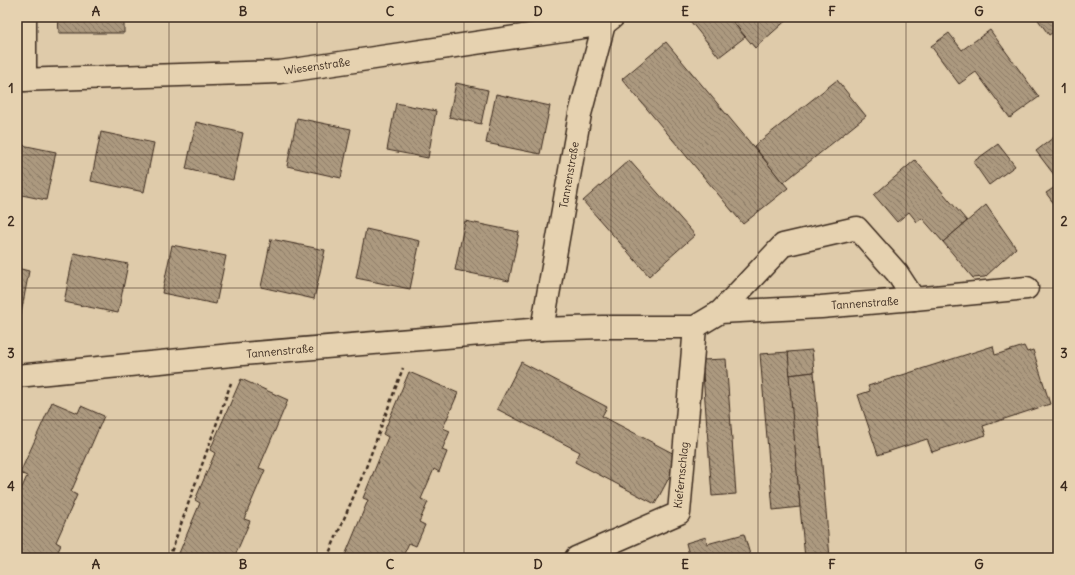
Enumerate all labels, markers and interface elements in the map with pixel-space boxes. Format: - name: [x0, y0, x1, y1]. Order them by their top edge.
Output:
- text: A: [92, 3, 101, 20]
- text: B: [239, 3, 248, 20]
- text: C: [386, 3, 395, 20]
- text: D: [533, 3, 543, 20]
- text: E: [681, 3, 689, 20]
- text: F: [828, 3, 836, 20]
- text: G: [974, 3, 984, 20]
- street label: Wiesenstraße: [283, 54, 351, 78]
- text: 1: [8, 80, 14, 97]
- text: 1: [1061, 80, 1067, 97]
- street label: Tannenstraße: [556, 140, 582, 210]
- text: 2: [7, 213, 15, 230]
- text: 2: [1060, 213, 1068, 230]
- street label: Tannenstraße: [831, 294, 899, 312]
- street label: Tannenstraße: [246, 341, 314, 361]
- text: 3: [7, 345, 15, 362]
- text: 3: [1060, 345, 1068, 362]
- street label: Kiefernschlag: [671, 441, 691, 509]
- text: 4: [7, 478, 15, 495]
- text: 4: [1060, 478, 1068, 495]
- text: A: [92, 556, 101, 573]
- text: B: [239, 556, 248, 573]
- text: C: [386, 556, 395, 573]
- text: D: [533, 556, 543, 573]
- text: E: [681, 556, 689, 573]
- text: F: [828, 556, 836, 573]
- text: G: [974, 556, 984, 573]

